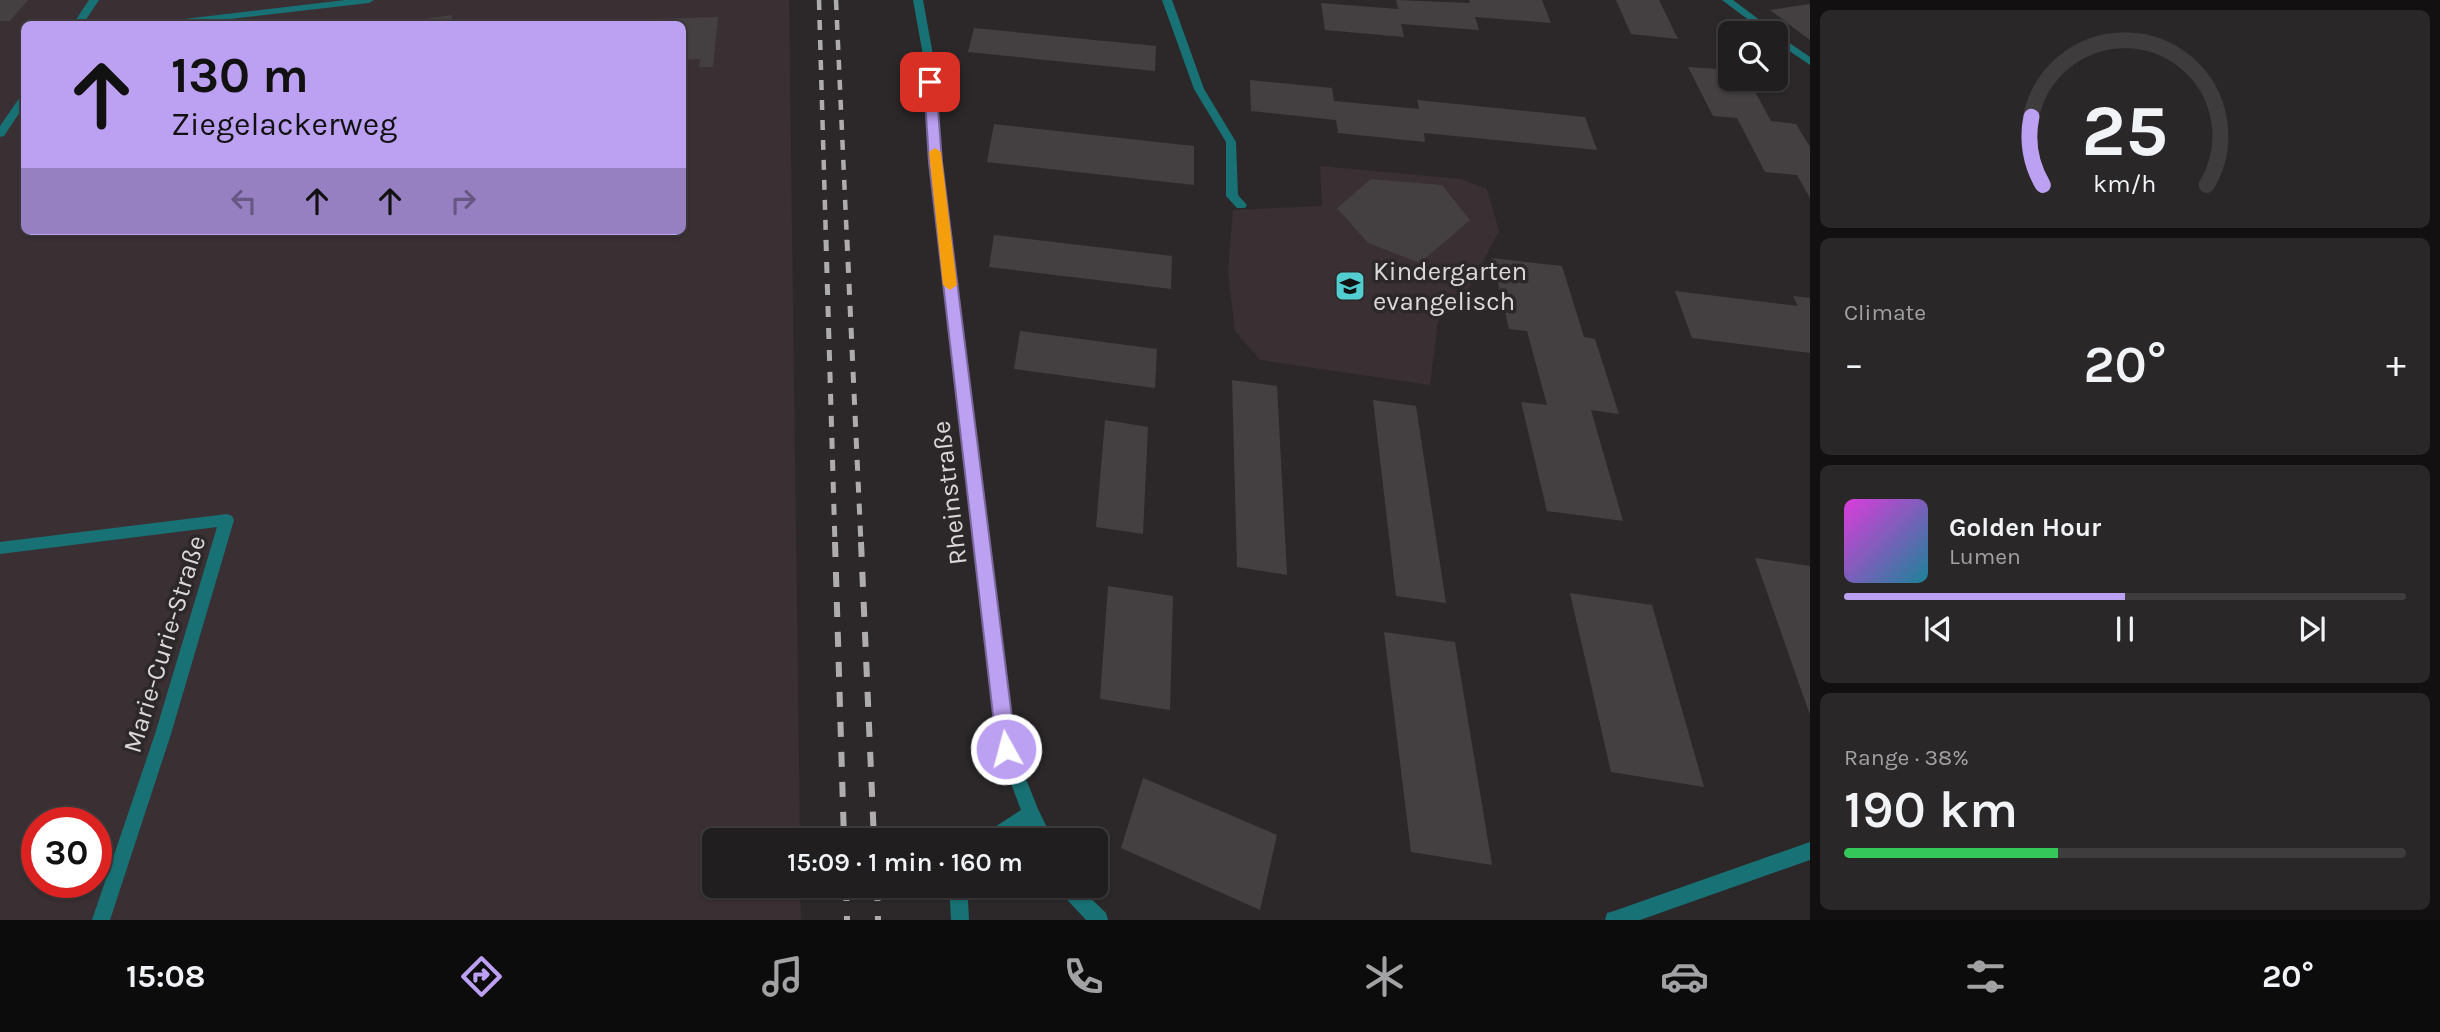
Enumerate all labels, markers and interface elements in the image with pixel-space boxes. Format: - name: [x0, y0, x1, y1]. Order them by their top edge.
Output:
- map controls: [1718, 21, 1788, 91]
- button: search: [1718, 21, 1788, 91]
- text: 130 m: [171, 47, 309, 104]
- icon: ahead: [56, 49, 147, 140]
- pin: [900, 52, 960, 112]
- icon: arrive: [911, 63, 949, 101]
- text: 25: [2082, 88, 2168, 173]
- text: Ziegelackerweg: [171, 106, 397, 143]
- text: km/h: [2093, 169, 2157, 198]
- icon: left: [225, 182, 263, 220]
- icon: ahead: [298, 182, 336, 220]
- icon: ahead: [371, 182, 409, 220]
- icon: right: [444, 182, 482, 220]
- place label: Kindergarten evangelisch: [1373, 256, 1527, 317]
- school or university icon: Kindergarten evangelisch: [1333, 269, 1367, 303]
- text: Climate: [1844, 299, 1926, 326]
- text: 20°: [2084, 334, 2166, 395]
- text: −: [1844, 342, 1864, 387]
- text: +: [2386, 342, 2406, 387]
- street label: Rheinstraße: [925, 419, 974, 567]
- text: Golden Hour: [1949, 512, 2101, 543]
- street label: Marie-Curie-Straße: [117, 532, 212, 757]
- text: Lumen: [1949, 543, 2021, 570]
- icon: previous: [1919, 610, 1957, 648]
- icon: pause: [2106, 610, 2144, 648]
- icon: next: [2293, 610, 2331, 648]
- position arrow: [969, 712, 1043, 786]
- text: Range · 38%: [1844, 744, 1969, 771]
- text: 190 km: [1844, 779, 2018, 840]
- speed limit sign: 30: [21, 807, 112, 898]
- text: 15:09 · 1 min · 160 m: [787, 847, 1023, 878]
- icon: directions: [457, 952, 506, 1001]
- icon: music: [758, 952, 807, 1001]
- icon: phone: [1059, 952, 1108, 1001]
- icon: climate: [1360, 952, 1409, 1001]
- icon: car: [1660, 952, 1709, 1001]
- icon: filters: [1961, 952, 2010, 1001]
- text: 15:08: [126, 958, 205, 995]
- text: 20°: [2262, 958, 2314, 995]

